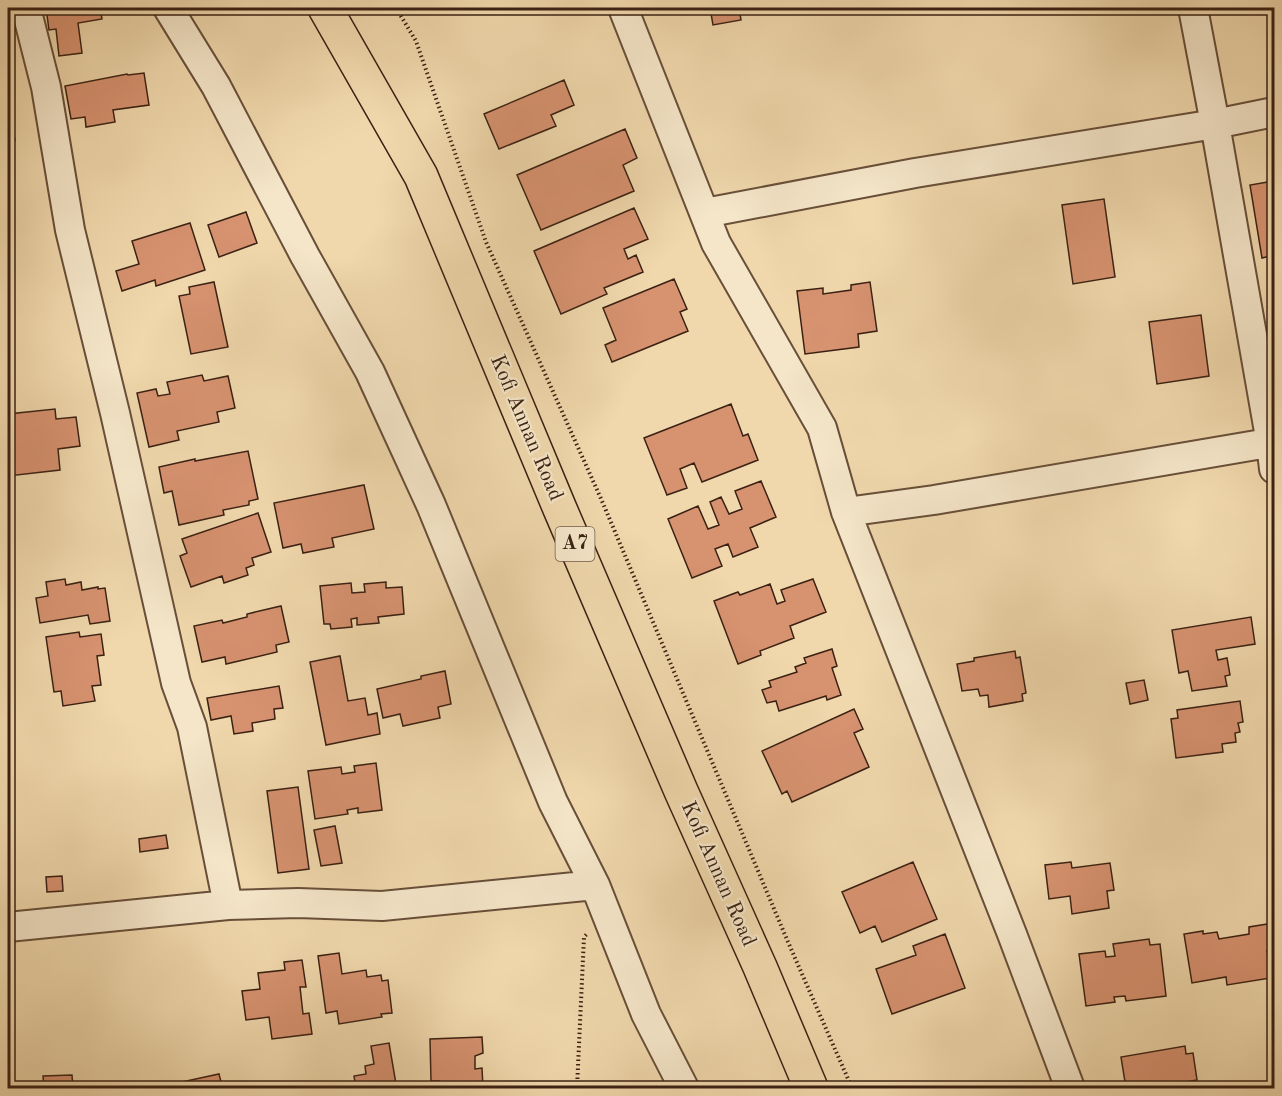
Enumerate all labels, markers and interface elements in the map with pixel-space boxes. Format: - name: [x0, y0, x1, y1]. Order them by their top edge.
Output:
- street label: Kofi Annan Road: [486, 352, 566, 504]
- road number: A7: [556, 527, 594, 561]
- street label: Kofi Annan Road: [677, 798, 759, 950]

